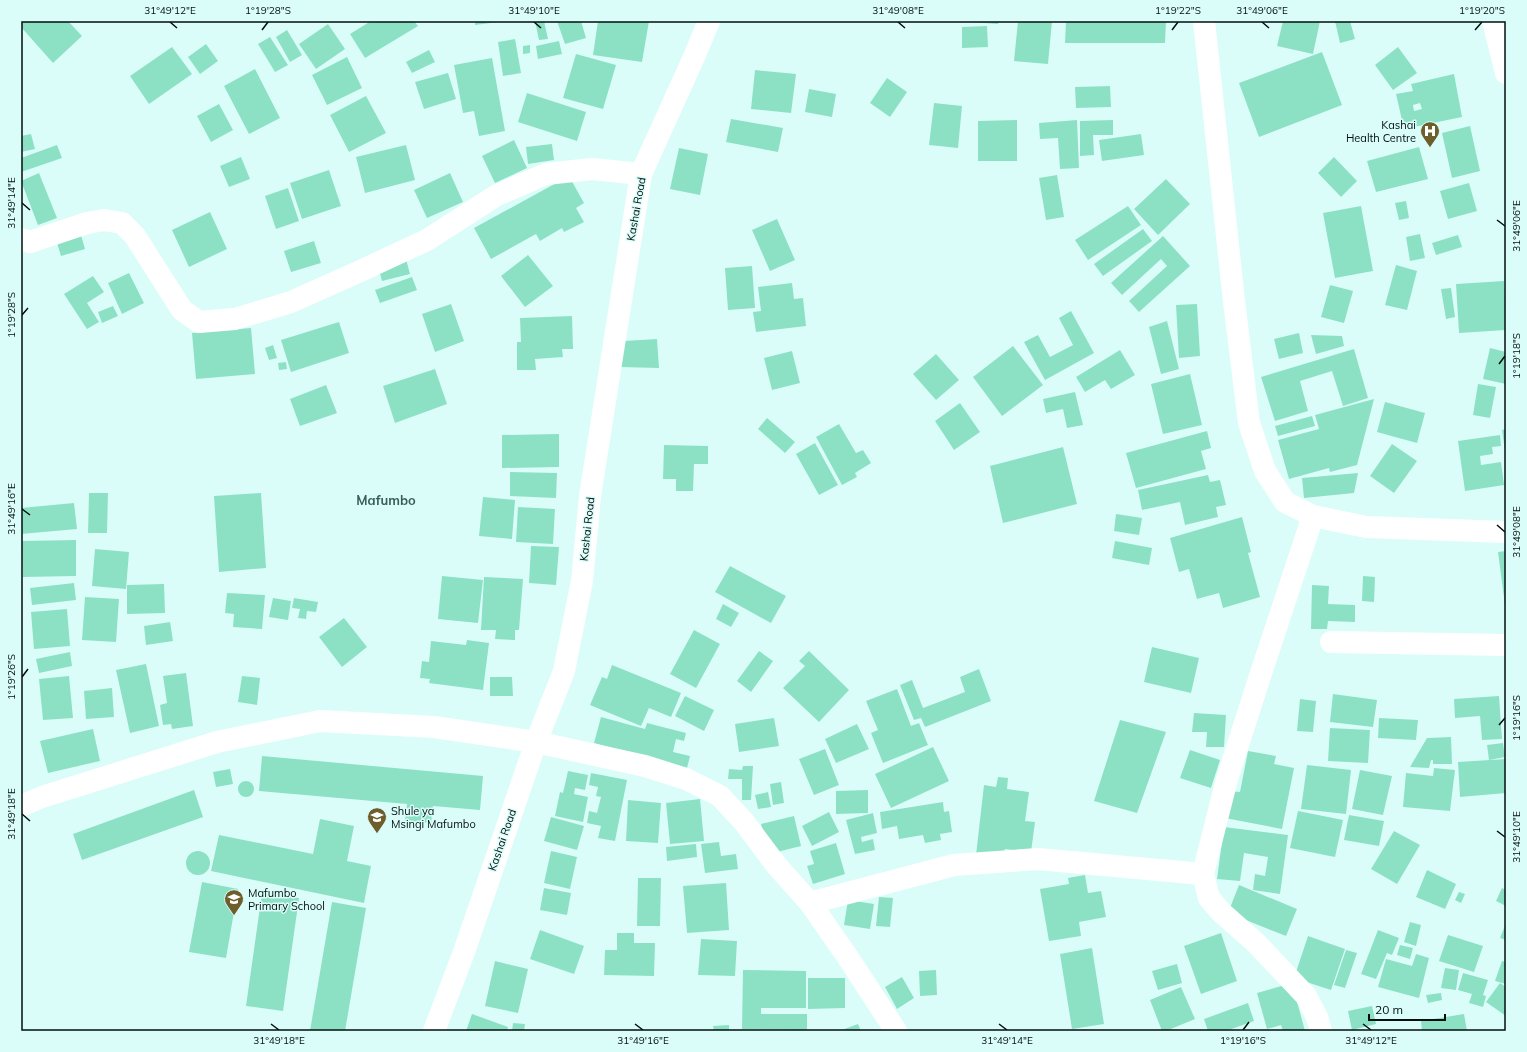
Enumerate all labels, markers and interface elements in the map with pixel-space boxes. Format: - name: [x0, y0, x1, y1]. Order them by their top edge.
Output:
- text: 31°49'12"E: [144, 4, 196, 17]
- text: 1°19'28"S: [245, 4, 291, 17]
- text: 31°49'10"E: [508, 4, 560, 17]
- text: 31°49'08"E: [872, 4, 924, 17]
- text: 1°19'22"S: [1155, 4, 1201, 17]
- text: 31°49'06"E: [1236, 4, 1288, 17]
- text: 1°19'20"S: [1459, 4, 1505, 17]
- place label: Kashai Health Centre: [1346, 118, 1416, 145]
- hospital icon: Kashai Health Centre: [1419, 120, 1441, 148]
- street label: Kashai Road: [624, 176, 648, 242]
- text: 31°49'14"E: [5, 177, 18, 229]
- text: 31°49'06"E: [1510, 200, 1523, 252]
- text: 1°19'28"S: [5, 292, 18, 338]
- text: 1°19'18"S: [1510, 333, 1523, 379]
- text: 31°49'16"E: [5, 483, 18, 535]
- district label: Mafumbo: [356, 492, 416, 508]
- street label: Kashai Road: [577, 496, 597, 562]
- text: 31°49'08"E: [1510, 506, 1523, 558]
- text: 1°19'26"S: [5, 654, 18, 700]
- text: 1°19'16"S: [1510, 695, 1523, 741]
- text: 31°49'18"E: [5, 788, 18, 840]
- place label: Shule ya Msingi Mafumbo: [391, 804, 476, 831]
- school or university icon: Shule ya Msingi Mafumbo: [366, 806, 388, 834]
- street label: Kashai Road: [485, 807, 519, 873]
- text: 31°49'10"E: [1510, 811, 1523, 863]
- place label: Mafumbo Primary School: [248, 886, 325, 913]
- school or university icon: Mafumbo Primary School: [223, 888, 245, 916]
- scale bar: [1369, 996, 1445, 1022]
- text: 20 m: [1375, 1002, 1403, 1017]
- text: 31°49'18"E: [253, 1034, 305, 1047]
- text: 31°49'16"E: [617, 1034, 669, 1047]
- text: 31°49'14"E: [981, 1034, 1033, 1047]
- text: 1°19'16"S: [1220, 1034, 1266, 1047]
- text: 31°49'12"E: [1345, 1034, 1397, 1047]

